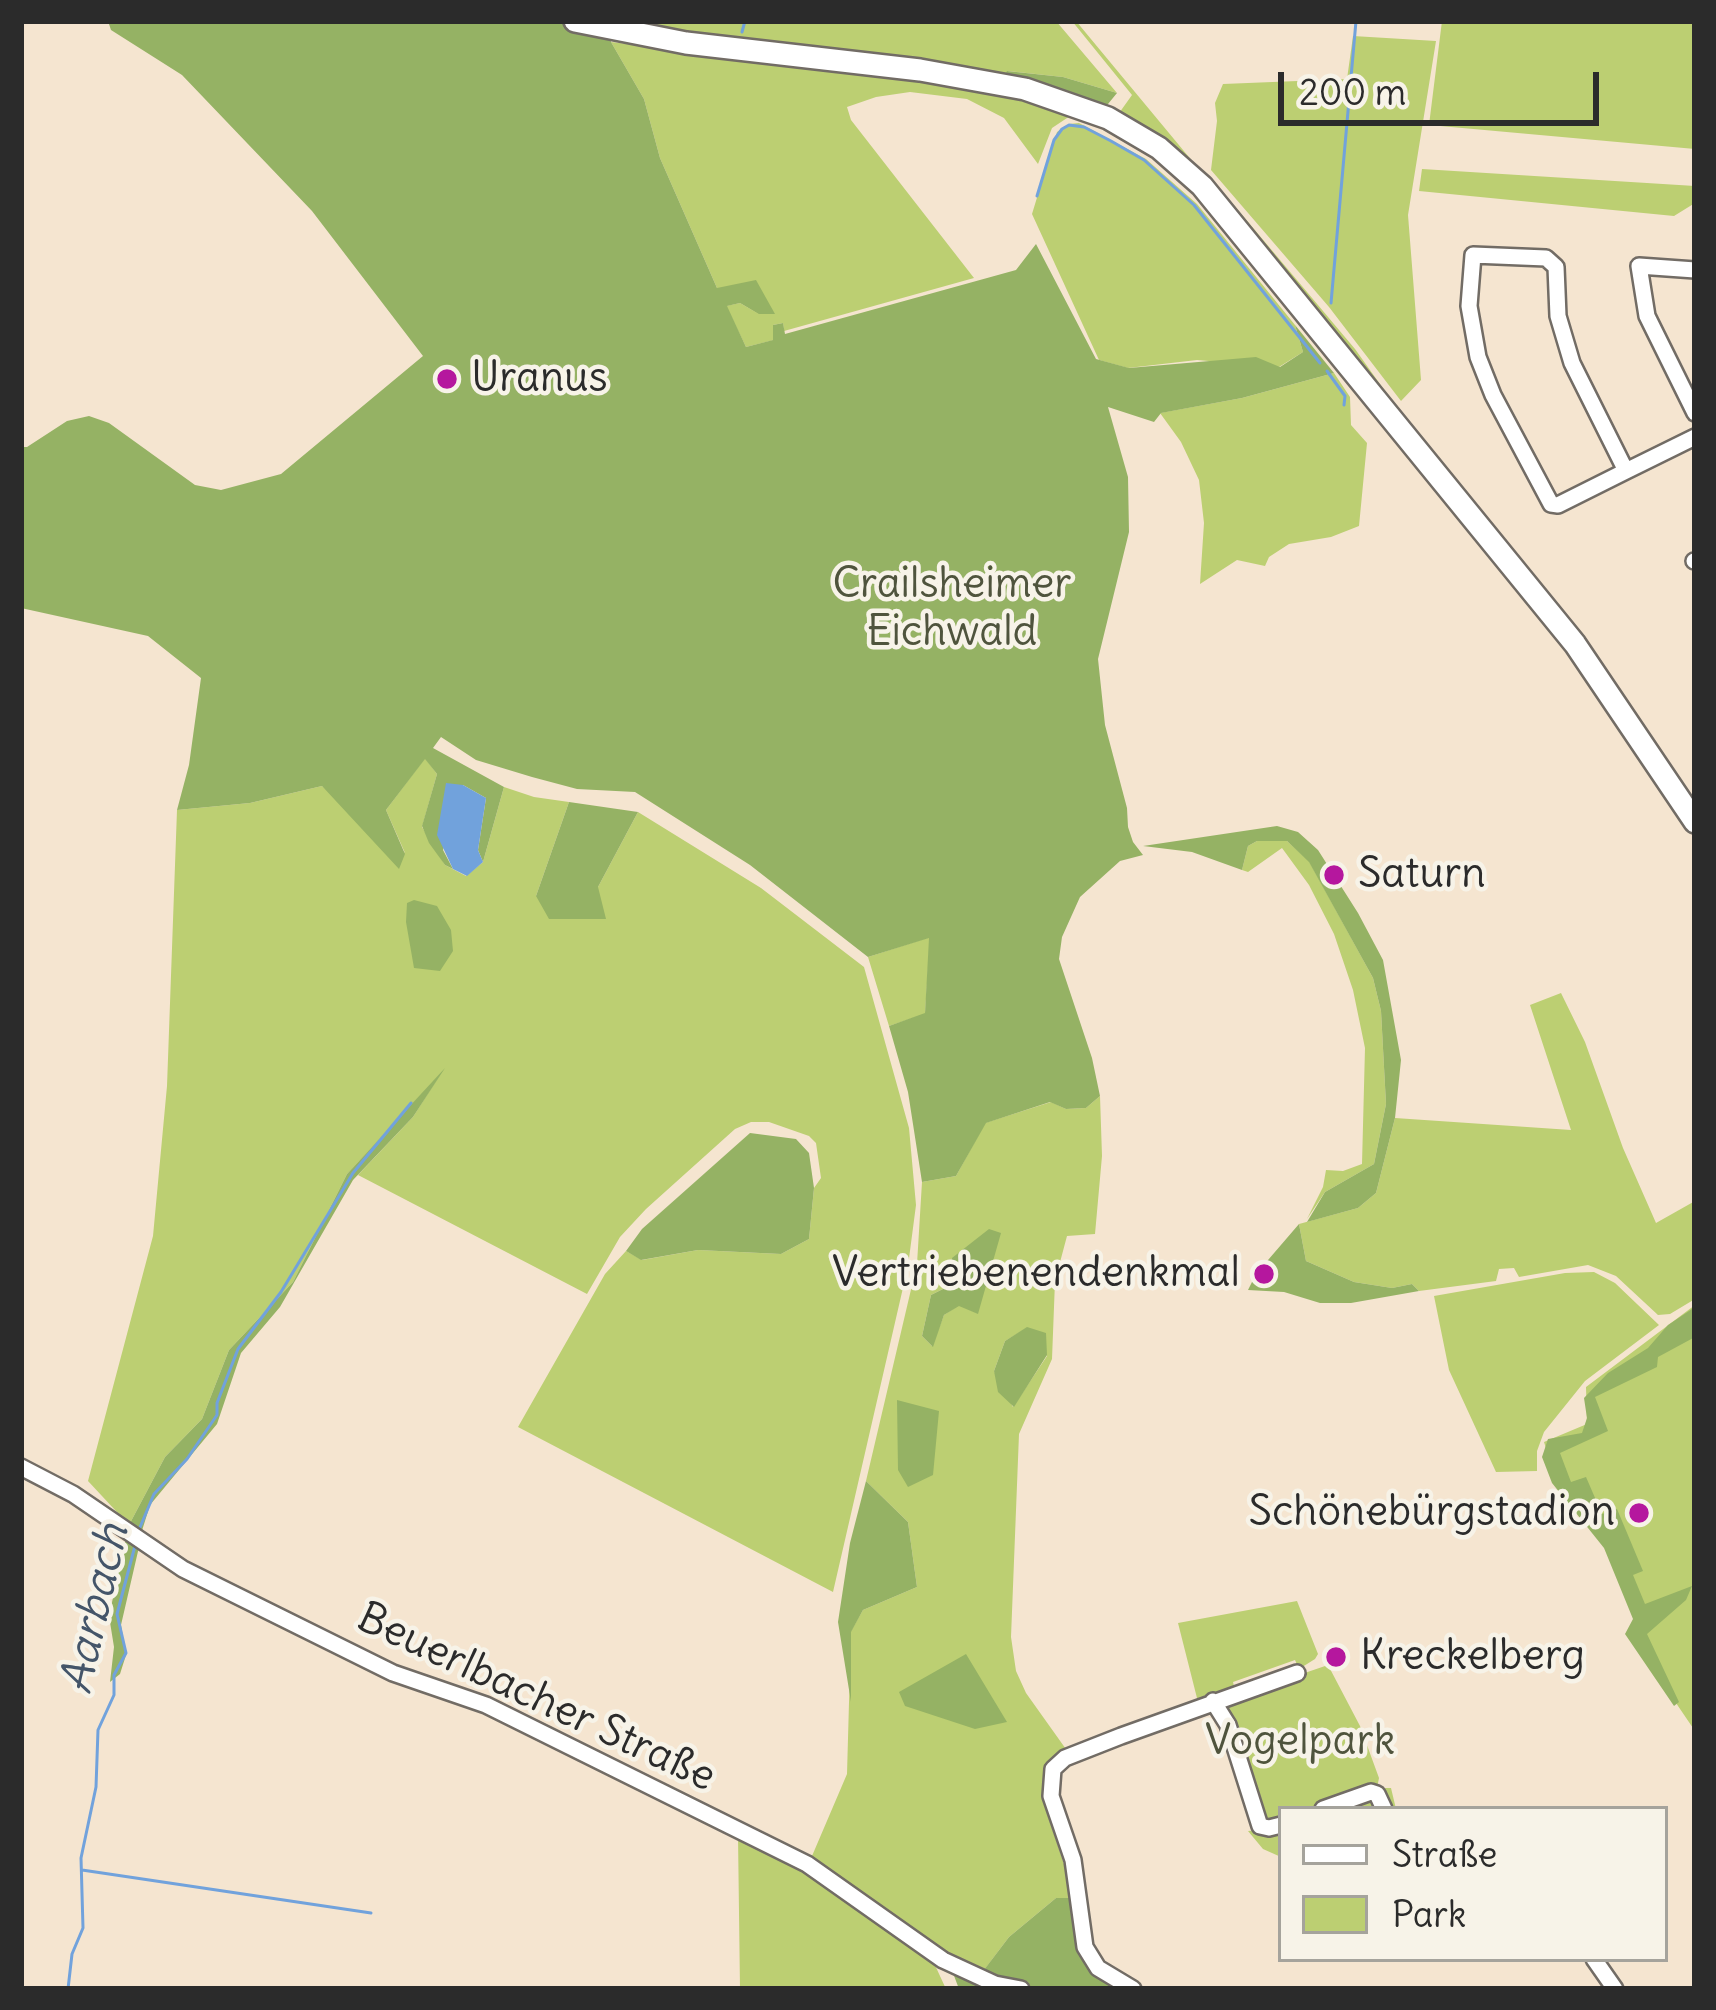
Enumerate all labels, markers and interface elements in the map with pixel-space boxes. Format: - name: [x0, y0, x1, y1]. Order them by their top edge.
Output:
- scale bar: [1284, 48, 1605, 122]
- text: 200 m: [1299, 70, 1406, 115]
- place label: Uranus: [471, 354, 608, 404]
- marker: Uranus: [434, 366, 460, 392]
- park label: Crailsheimer Eichwald: [833, 560, 1071, 658]
- place label: Saturn: [1358, 850, 1485, 900]
- marker: Saturn: [1321, 862, 1347, 888]
- place label: Vertriebenendenkmal: [832, 1249, 1240, 1299]
- marker: Vertriebenendenkmal: [1251, 1261, 1277, 1287]
- place label: Schönebürgstadion: [1249, 1488, 1615, 1538]
- marker: Schönebürgstadion: [1626, 1500, 1652, 1526]
- water label: Aarbach: [50, 1519, 142, 1699]
- street label: Beuerlbacher Straße: [349, 1593, 723, 1803]
- place label: Kreckelberg: [1360, 1632, 1585, 1682]
- marker: Kreckelberg: [1323, 1644, 1349, 1670]
- park label: Vogelpark: [1205, 1717, 1395, 1767]
- legend: [1278, 1806, 1668, 1962]
- text: Straße: [1392, 1832, 1497, 1877]
- text: Park: [1392, 1892, 1466, 1937]

